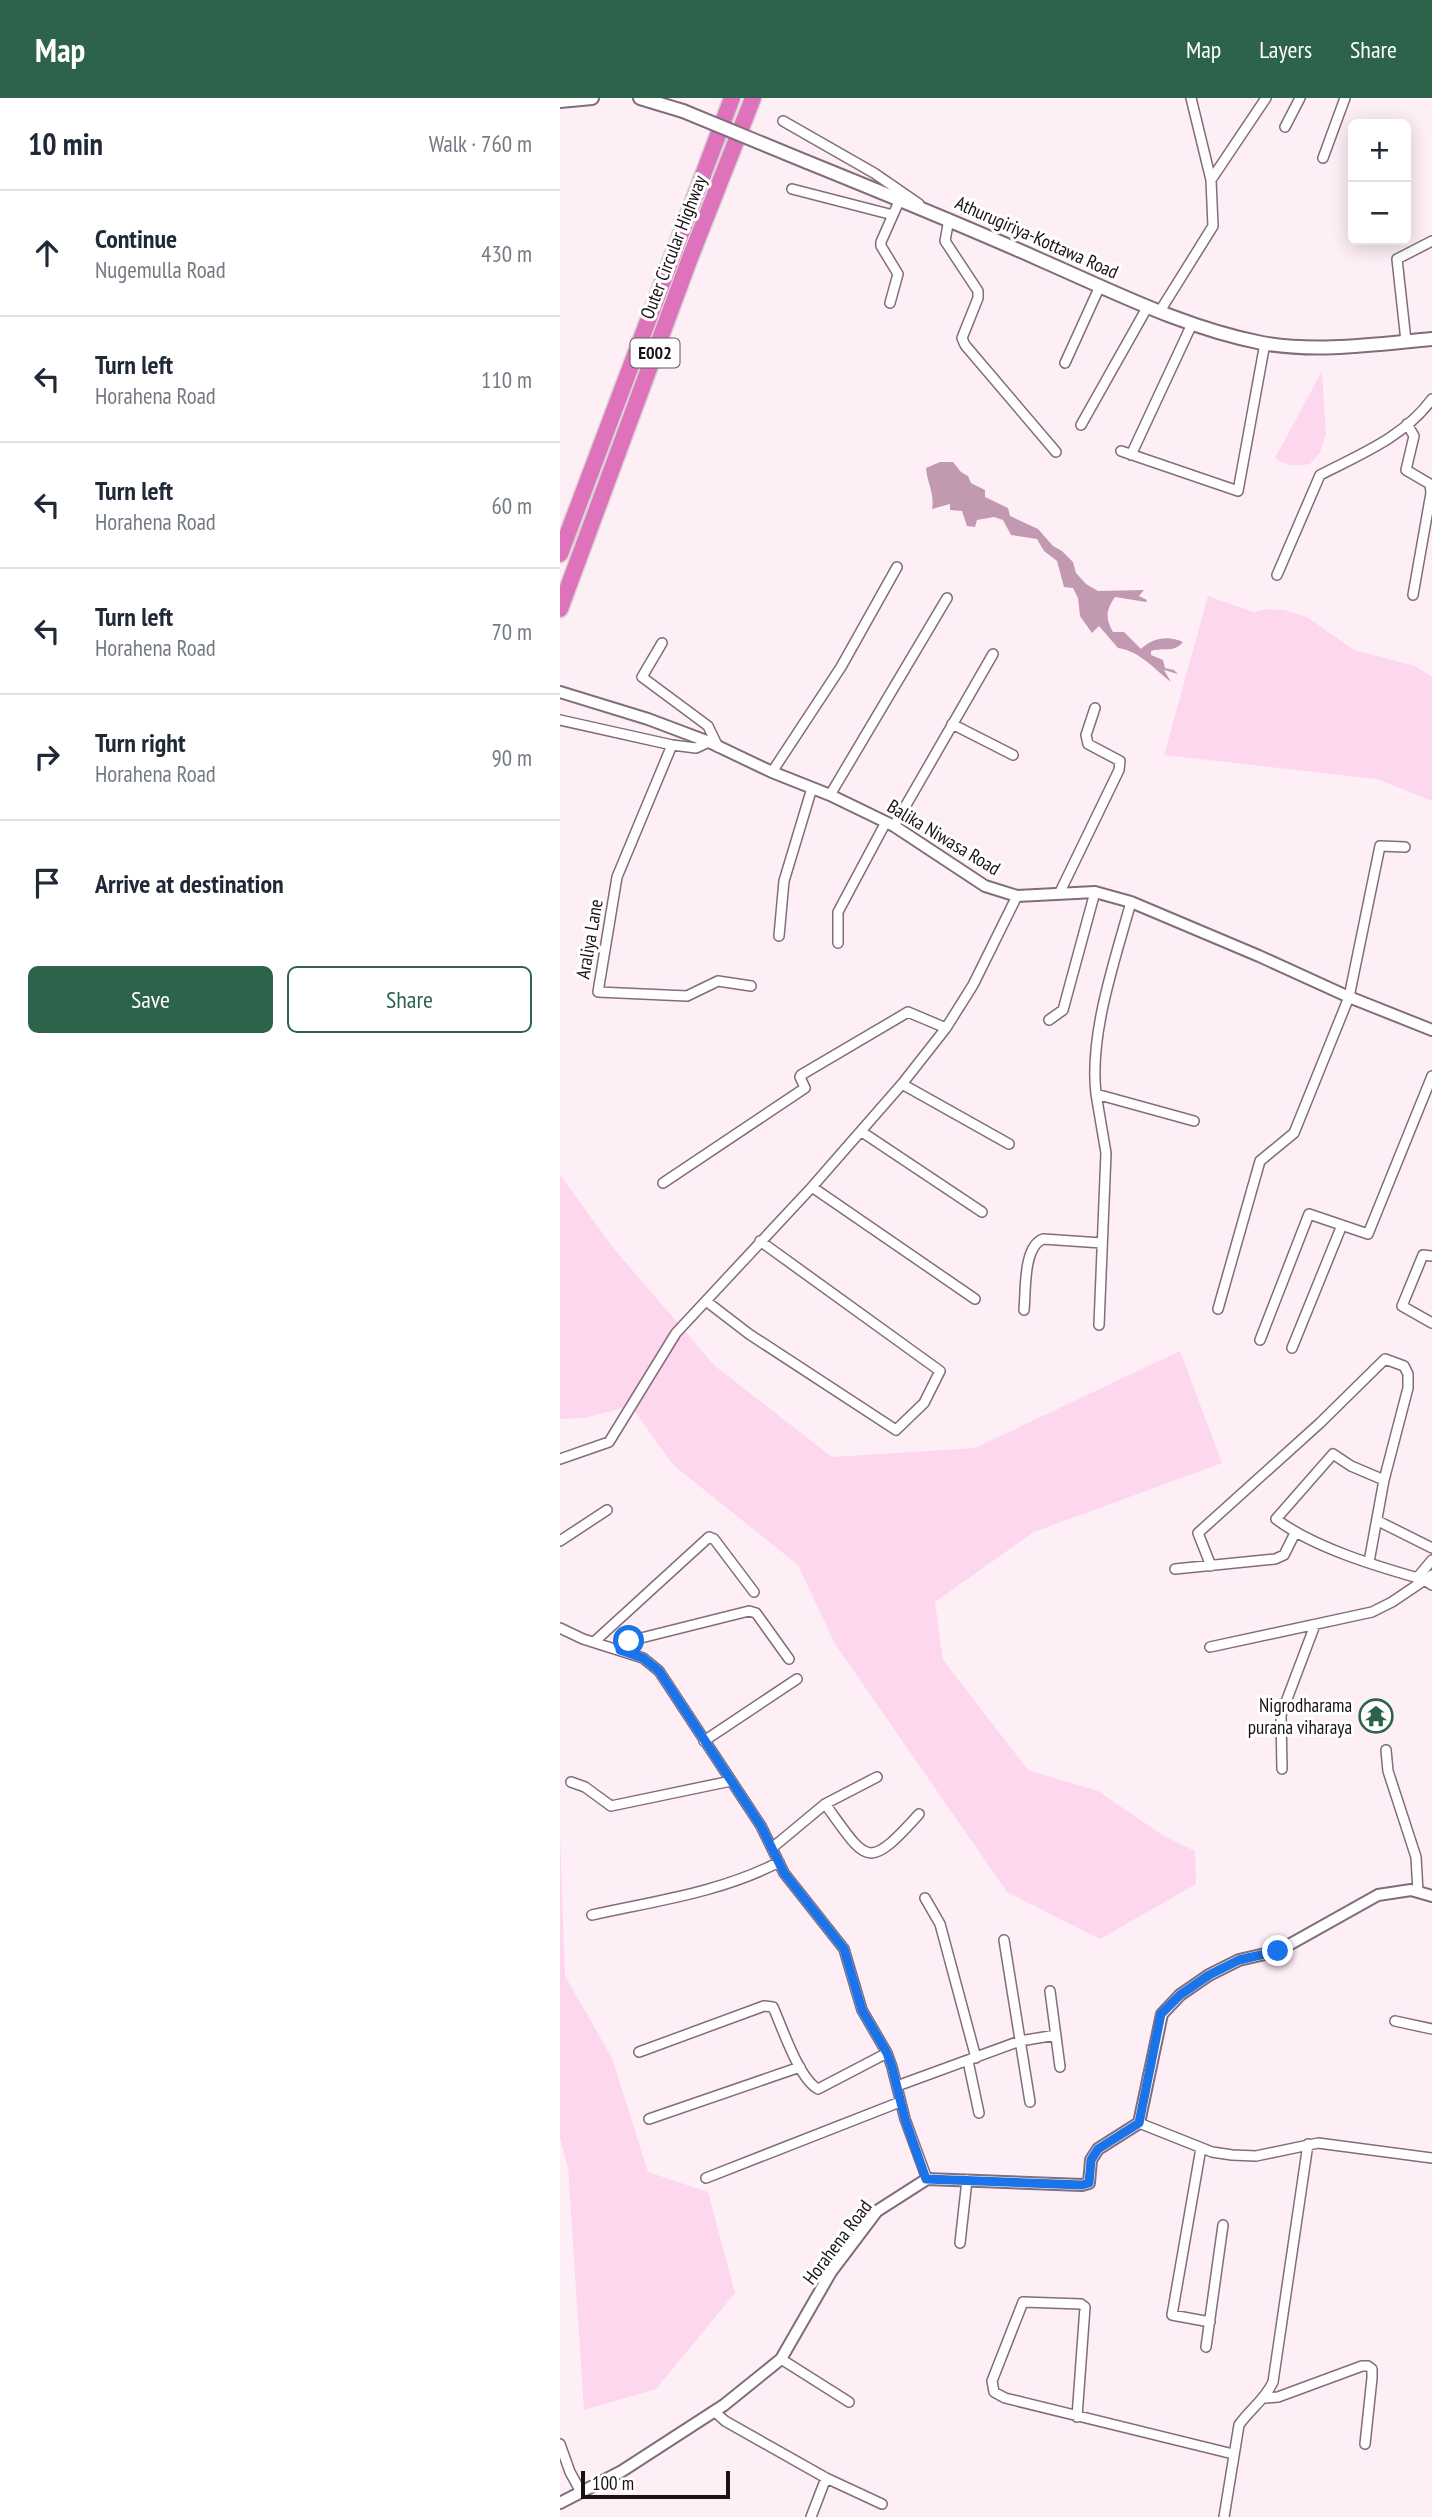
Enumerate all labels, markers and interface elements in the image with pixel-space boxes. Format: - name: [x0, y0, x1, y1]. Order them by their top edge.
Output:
- text: Map: [35, 28, 85, 71]
- text: Map: [1186, 34, 1221, 65]
- text: Layers: [1259, 34, 1312, 65]
- text: Share: [1350, 34, 1397, 65]
- map controls: [1348, 119, 1411, 245]
- button: +: [1348, 119, 1411, 182]
- text: 10 min: [28, 124, 103, 163]
- text: Walk · 760 m: [429, 129, 532, 158]
- street label: Outer Circular Highway: [635, 171, 712, 322]
- button: −: [1348, 182, 1411, 245]
- street label: Athurugiriya-Kottawa Road: [952, 190, 1122, 284]
- text: Continue: [95, 222, 177, 255]
- icon: ahead: [28, 234, 66, 272]
- text: 430 m: [481, 239, 532, 268]
- text: Nugemulla Road: [95, 255, 226, 284]
- road number: E002: [630, 339, 679, 368]
- text: Turn left: [95, 348, 173, 381]
- icon: left: [28, 360, 66, 398]
- text: 110 m: [481, 365, 532, 394]
- text: Horahena Road: [95, 381, 216, 410]
- text: Turn left: [95, 474, 173, 507]
- icon: left: [28, 486, 66, 524]
- text: 60 m: [491, 491, 532, 520]
- text: Horahena Road: [95, 507, 216, 536]
- text: Turn left: [95, 600, 173, 633]
- icon: left: [28, 612, 66, 650]
- text: 70 m: [491, 617, 532, 646]
- text: Horahena Road: [95, 633, 216, 662]
- text: Turn right: [95, 726, 186, 759]
- icon: right: [28, 738, 66, 776]
- text: 90 m: [491, 743, 532, 772]
- text: Horahena Road: [95, 759, 216, 788]
- street label: Balika Niwasa Road: [883, 794, 1005, 880]
- icon: arrive: [28, 864, 66, 902]
- text: Arrive at destination: [95, 867, 284, 900]
- street label: Araliya Lane: [570, 897, 608, 981]
- button: Save: [28, 966, 273, 1033]
- button: Share: [287, 966, 532, 1033]
- route start: [613, 1625, 644, 1656]
- place label: Nigrodharama purana viharaya: [1248, 1693, 1352, 1739]
- temple icon: Nigrodharama purana viharaya: [1357, 1697, 1395, 1735]
- route end: [1262, 1935, 1293, 1966]
- street label: Horahena Road: [797, 2195, 877, 2289]
- scale bar: [581, 2468, 730, 2500]
- text: 100 m: [592, 2471, 634, 2495]

